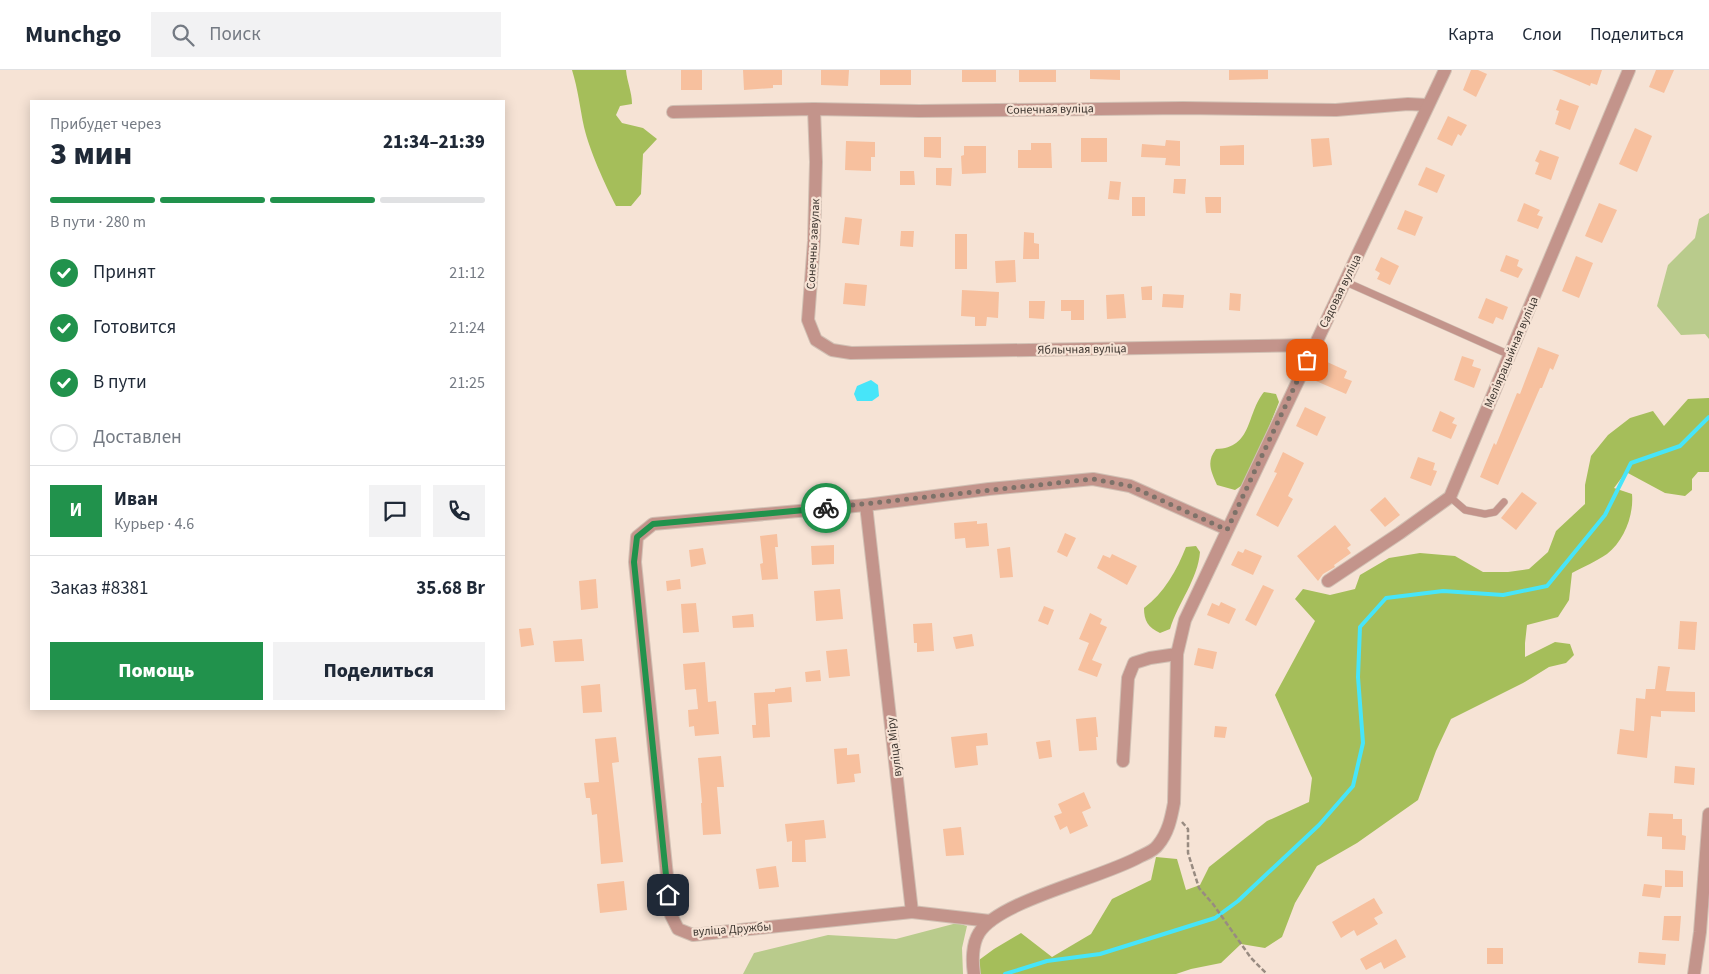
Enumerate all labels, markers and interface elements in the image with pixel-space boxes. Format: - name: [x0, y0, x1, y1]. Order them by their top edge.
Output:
- search box: [151, 12, 501, 57]
- text: Munchgo: [25, 17, 121, 52]
- icon: search: [169, 21, 197, 49]
- text: Поиск: [209, 21, 261, 48]
- text: Карта: [1448, 22, 1494, 47]
- text: Слои: [1522, 22, 1562, 47]
- text: Поделиться: [1590, 22, 1684, 47]
- street label: Сонечная вуліца: [1006, 100, 1094, 119]
- text: Прибудет через: [50, 113, 161, 135]
- text: 21:34–21:39: [383, 129, 485, 156]
- text: 3 мин: [50, 131, 132, 177]
- street label: Сонечны завулак: [803, 198, 824, 290]
- text: В пути · 280 m: [50, 211, 146, 233]
- street label: Садовая вуліца: [1315, 251, 1366, 331]
- icon: check: [50, 259, 78, 287]
- text: Принят: [93, 259, 156, 286]
- text: 21:12: [449, 262, 485, 284]
- street label: Меліярацыйная вуліца: [1480, 294, 1543, 410]
- icon: check: [50, 314, 78, 342]
- text: Готовится: [93, 314, 176, 341]
- text: 21:24: [449, 317, 485, 339]
- pin: [1286, 339, 1328, 381]
- street label: Яблычная вуліца: [1037, 340, 1127, 359]
- icon: bag: [1293, 346, 1321, 374]
- icon: check: [50, 369, 78, 397]
- text: В пути: [93, 369, 147, 396]
- text: 21:25: [449, 372, 485, 394]
- text: Доставлен: [93, 424, 182, 451]
- courier: [801, 483, 851, 533]
- button: chat: [369, 485, 421, 537]
- button: phone: [433, 485, 485, 537]
- text: Иван: [114, 486, 158, 513]
- icon: bike: [812, 494, 840, 522]
- text: И: [70, 497, 82, 524]
- text: Курьер · 4.6: [114, 513, 194, 535]
- text: Заказ #8381: [50, 575, 149, 602]
- text: 35.68 Br: [416, 575, 485, 602]
- button: Помощь: [50, 642, 263, 700]
- button: Поделиться: [273, 642, 485, 700]
- street label: вуліца Міру: [882, 716, 907, 778]
- pin: [647, 874, 689, 916]
- icon: home: [654, 881, 682, 909]
- street label: вуліца Дружбы: [692, 918, 772, 941]

